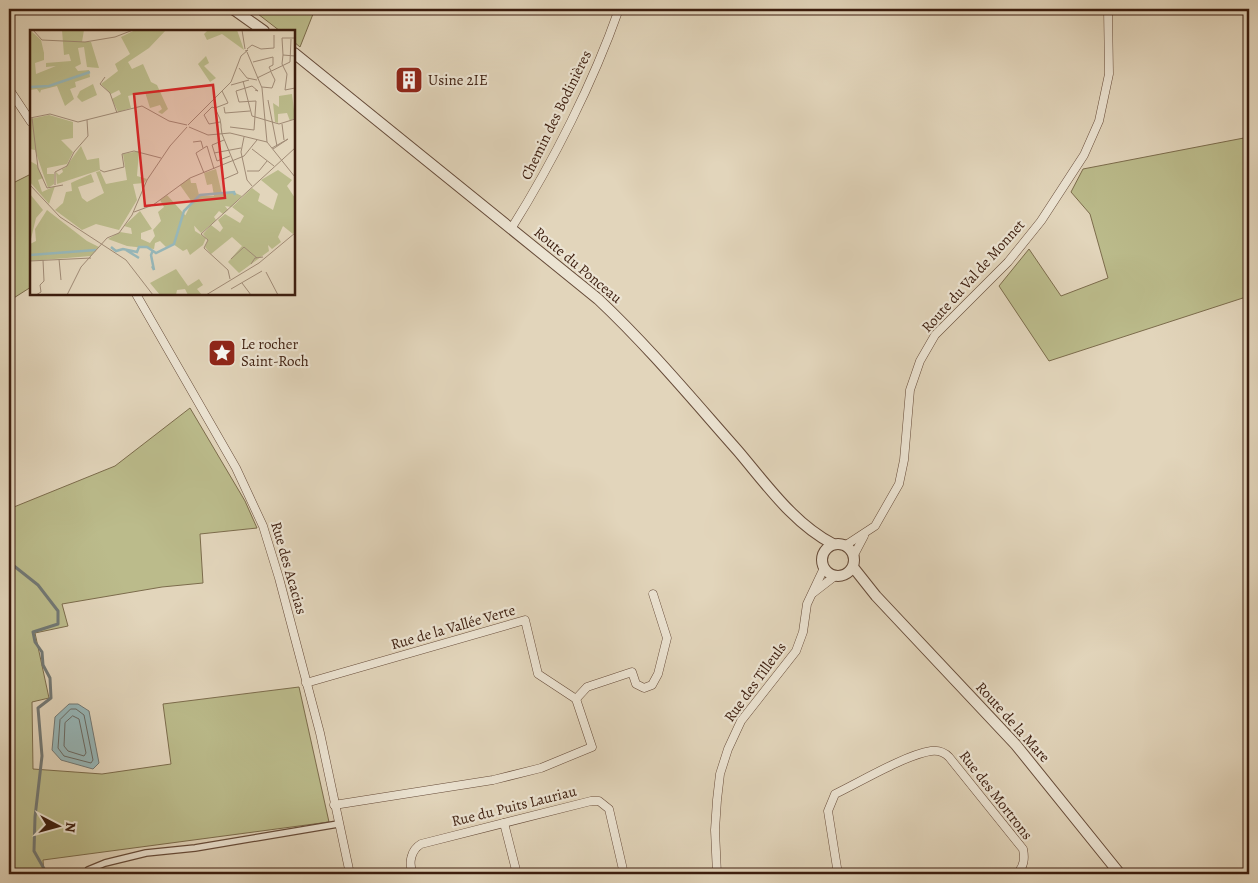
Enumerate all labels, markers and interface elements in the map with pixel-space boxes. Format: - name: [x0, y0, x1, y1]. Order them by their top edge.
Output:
- inset map: [30, 30, 295, 295]
- street label: Chemin des Bodinières: [516, 47, 596, 183]
- building icon: Usine 2IE: [394, 65, 424, 95]
- place label: Usine 2IE: [428, 70, 488, 90]
- street label: Route du Val de Monnet: [917, 215, 1029, 337]
- street label: Route du Ponceau: [530, 222, 627, 308]
- place label: Le rocher Saint-Roch: [241, 334, 309, 371]
- place icon: Le rocher Saint-Roch: [207, 338, 237, 368]
- street label: Rue des Acacias: [266, 519, 312, 617]
- street label: Rue de la Vallée Verte: [388, 600, 518, 654]
- street label: Rue des Tilleuls: [719, 638, 791, 726]
- street label: Route de la Mare: [971, 677, 1055, 767]
- street label: Rue des Mortrons: [955, 746, 1037, 844]
- street label: Rue du Puits Lauriau: [449, 781, 579, 831]
- north arrow: [32, 800, 82, 850]
- text: N: [60, 821, 80, 833]

